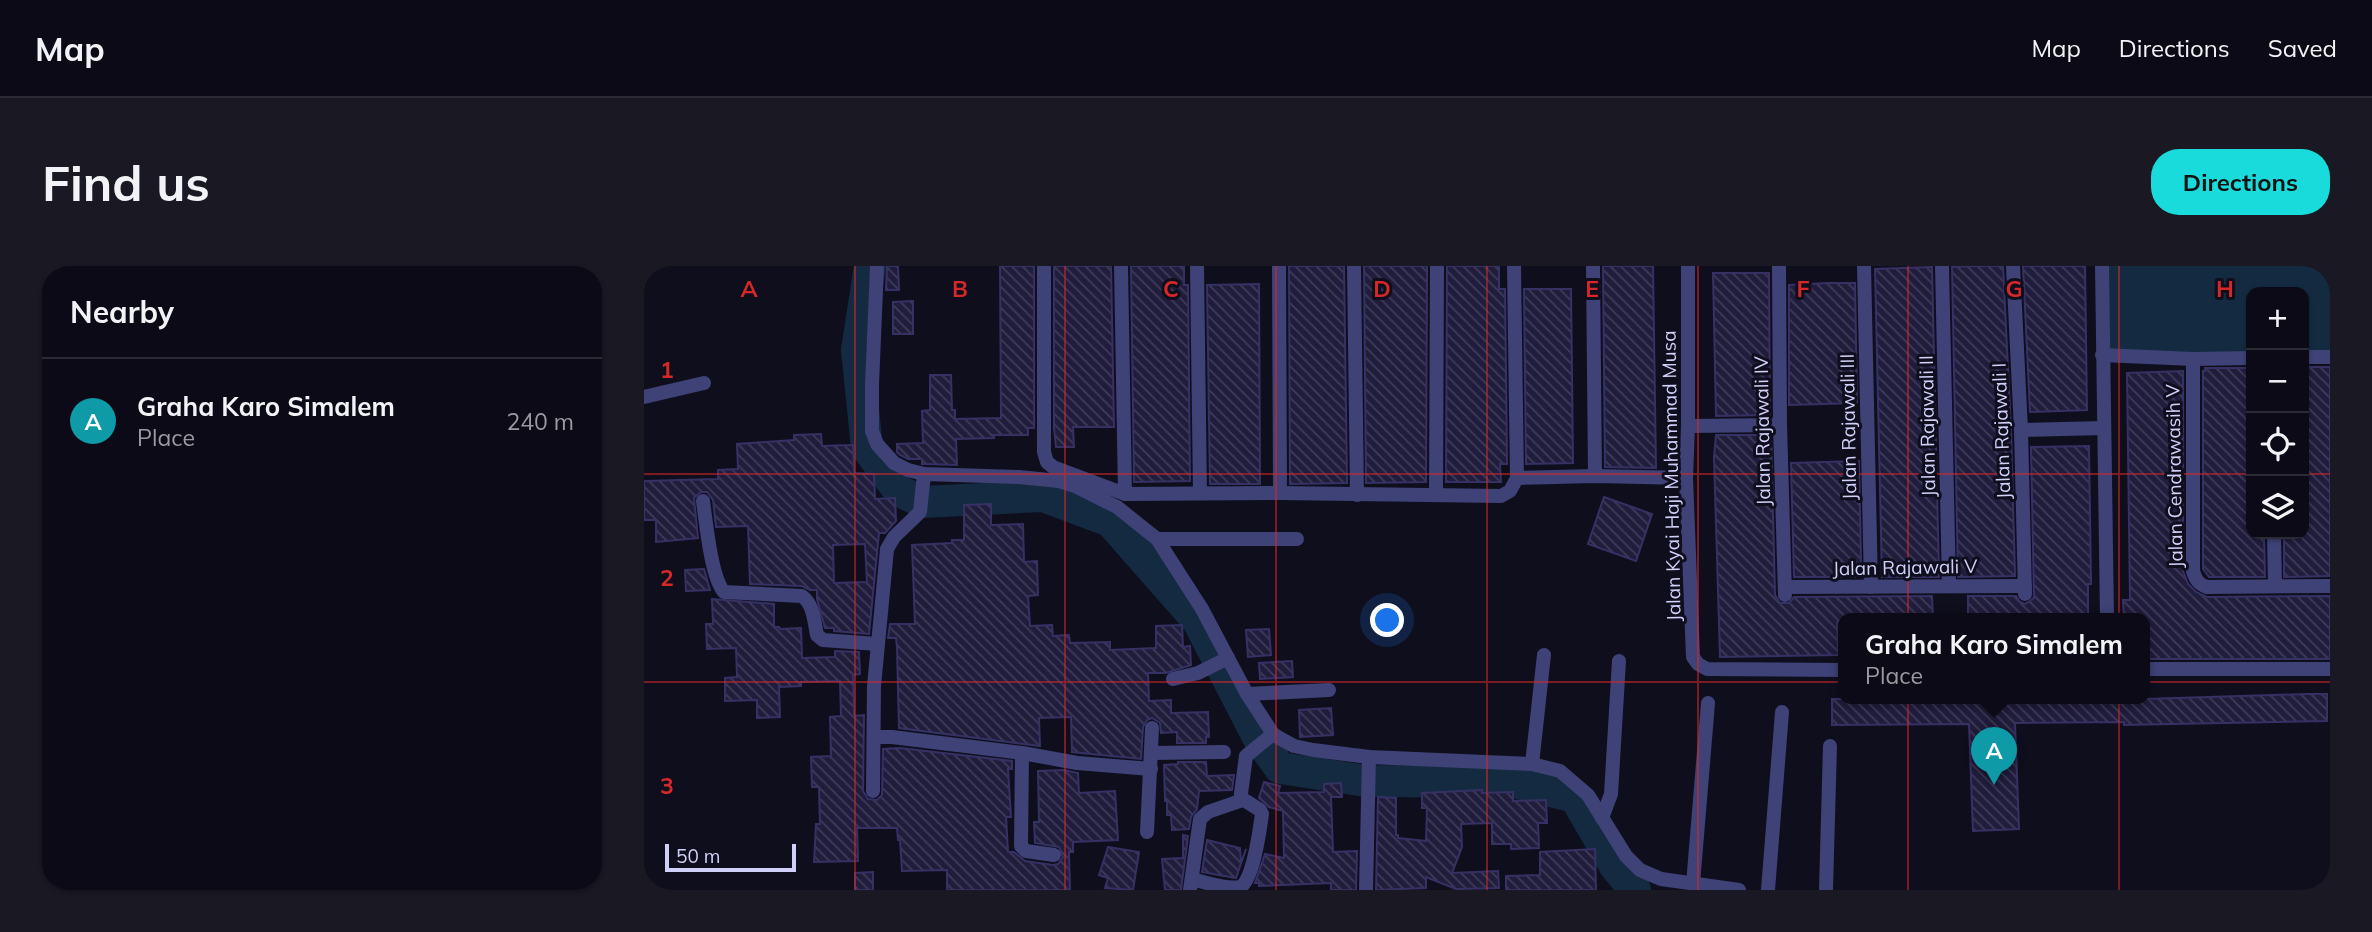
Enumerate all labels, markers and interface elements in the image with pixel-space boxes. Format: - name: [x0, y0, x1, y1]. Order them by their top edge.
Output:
- text: Map: [35, 28, 105, 69]
- text: Map: [2031, 33, 2081, 63]
- text: Directions: [2119, 33, 2230, 63]
- text: Saved: [2268, 33, 2337, 63]
- button: Directions: [2151, 149, 2330, 215]
- text: Find us: [42, 152, 210, 213]
- text: A: [740, 274, 758, 303]
- text: B: [952, 274, 968, 303]
- text: C: [1163, 274, 1179, 303]
- text: D: [1373, 274, 1391, 303]
- text: E: [1585, 274, 1599, 303]
- text: F: [1796, 274, 1810, 303]
- text: G: [2005, 274, 2023, 303]
- text: H: [2216, 274, 2234, 303]
- map controls: [2246, 287, 2309, 539]
- button: +: [2246, 287, 2309, 350]
- text: Nearby: [70, 293, 174, 331]
- street label: Jalan Kyai Haji Muhammad Musa: [1656, 330, 1686, 622]
- button: −: [2246, 350, 2309, 413]
- street label: Jalan Rajawali III: [1835, 354, 1861, 500]
- text: 1: [660, 355, 674, 384]
- street label: Jalan Rajawali IV: [1749, 355, 1775, 506]
- street label: Jalan Rajawali II: [1914, 355, 1940, 497]
- street label: Jalan Rajawali I: [1987, 362, 2015, 500]
- street label: Jalan Cendrawasih V: [2160, 383, 2188, 568]
- text: Graha Karo Simalem: [137, 390, 395, 423]
- text: A: [84, 407, 102, 436]
- text: 240 m: [506, 407, 574, 436]
- button: locate: [2246, 413, 2309, 476]
- text: Place: [137, 423, 195, 452]
- button: layers: [2246, 476, 2309, 539]
- street label: Jalan Rajawali V: [1832, 554, 1978, 580]
- text: 2: [660, 563, 674, 592]
- your location: [1370, 603, 1404, 637]
- popup: [1838, 613, 2150, 704]
- text: Graha Karo Simalem: [1865, 628, 2123, 661]
- text: Place: [1865, 661, 1923, 690]
- pin: A: [1971, 727, 2017, 785]
- text: 3: [660, 771, 674, 800]
- scale bar: [665, 841, 796, 873]
- text: 50 m: [676, 844, 720, 868]

